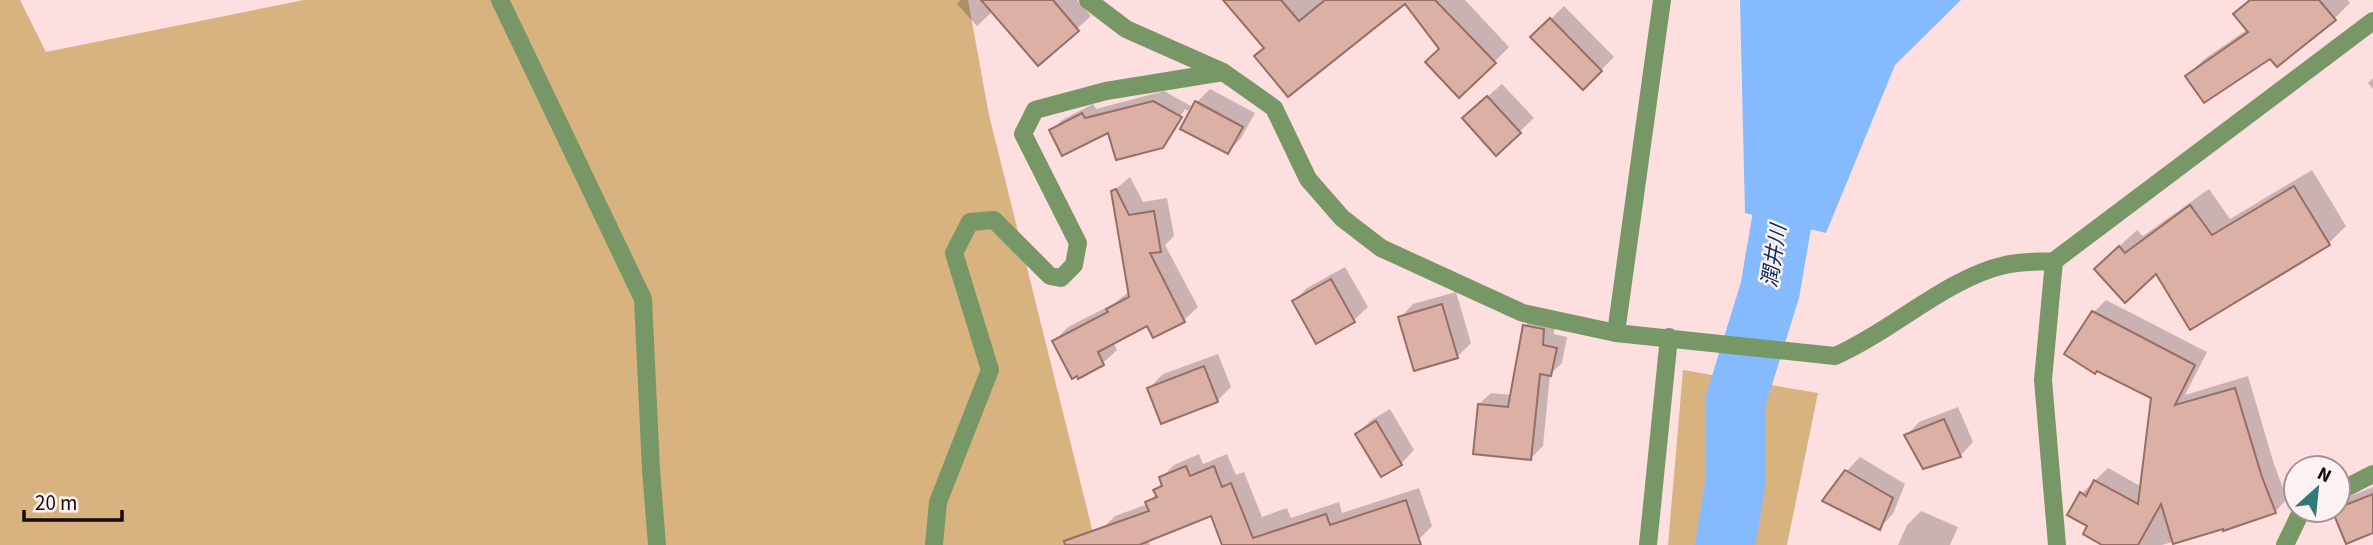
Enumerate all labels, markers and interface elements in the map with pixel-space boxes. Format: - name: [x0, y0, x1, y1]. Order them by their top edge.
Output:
- water label: 潤井川: [1754, 221, 1794, 289]
- north arrow: [2282, 454, 2352, 524]
- text: N: [2312, 460, 2336, 490]
- scale bar: [24, 478, 122, 522]
- text: 20 m: [35, 488, 77, 518]

